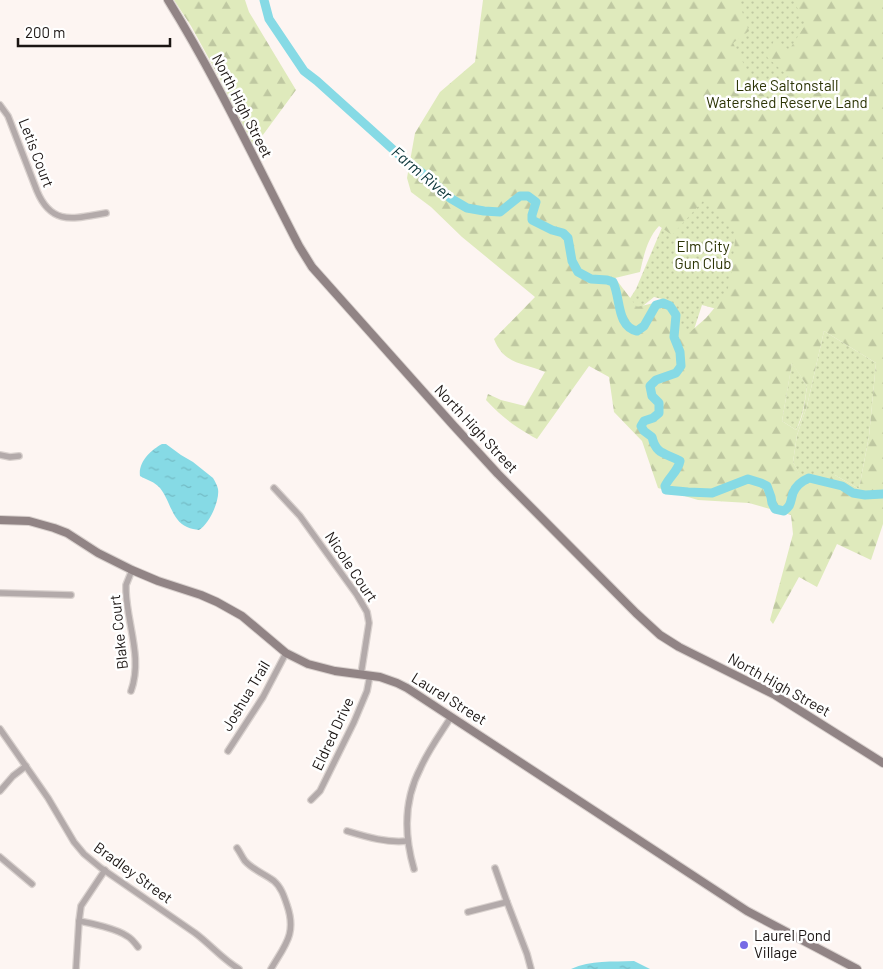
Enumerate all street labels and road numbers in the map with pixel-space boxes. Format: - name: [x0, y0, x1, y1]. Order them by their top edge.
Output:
- street label: North High Street: [209, 51, 277, 161]
- street label: Letis Court: [16, 116, 58, 190]
- street label: North High Street: [431, 380, 522, 476]
- street label: Nicole Court: [322, 528, 382, 605]
- street label: Blake Court: [105, 594, 131, 670]
- street label: North High Street: [725, 649, 834, 720]
- street label: Joshua Trail: [217, 657, 273, 734]
- street label: Laurel Street: [409, 668, 490, 728]
- street label: Eldred Drive: [307, 694, 357, 773]
- street label: Bradley Street: [91, 838, 176, 907]

